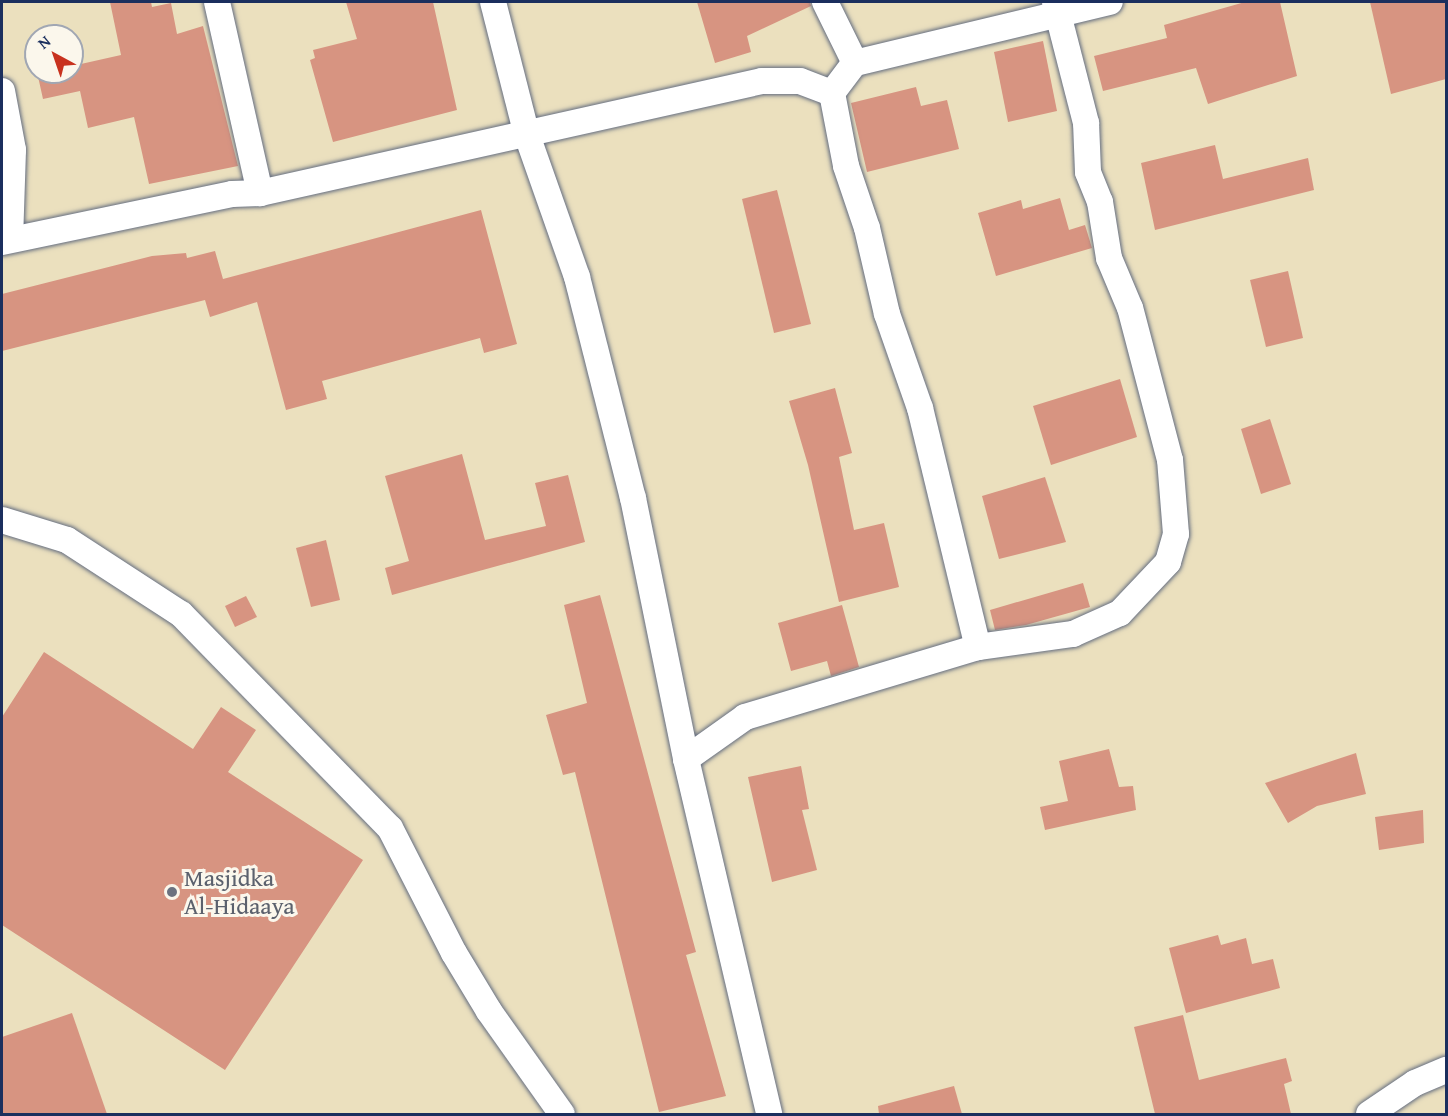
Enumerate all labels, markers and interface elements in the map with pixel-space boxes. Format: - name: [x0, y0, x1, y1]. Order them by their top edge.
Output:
- north arrow: [24, 24, 84, 84]
- text: N: [32, 29, 56, 54]
- place label: Masjidka Al-Hidaaya: [184, 864, 295, 920]
- marker: Masjidka Al-Hidaaya: [165, 885, 179, 899]

